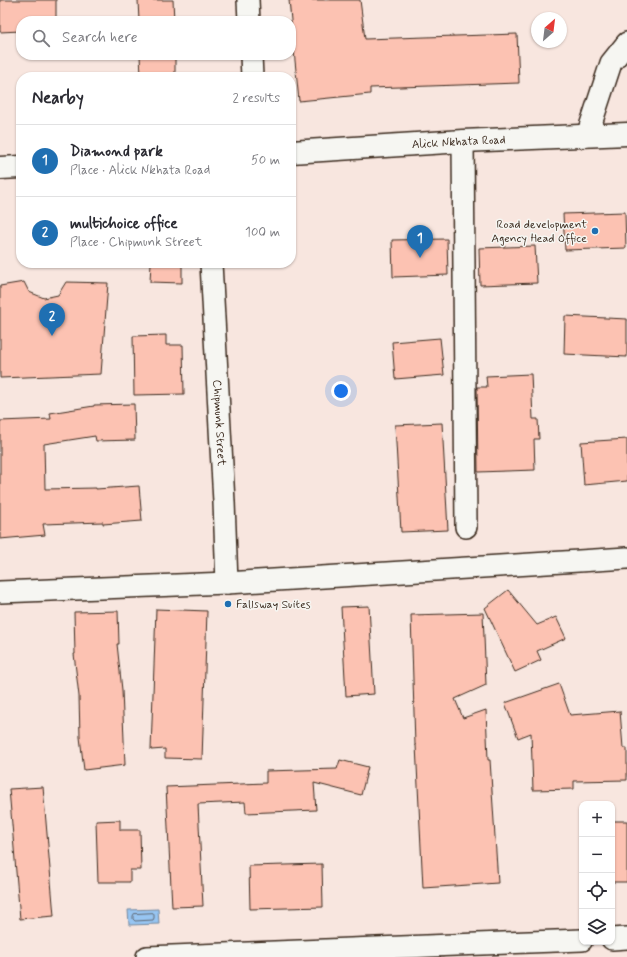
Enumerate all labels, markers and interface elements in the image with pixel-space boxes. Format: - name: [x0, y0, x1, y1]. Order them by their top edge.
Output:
- north arrow: [531, 12, 567, 48]
- search box: [16, 16, 296, 60]
- icon: search: [30, 27, 52, 49]
- text: Search here: [62, 28, 138, 48]
- text: Nearby: [32, 87, 84, 109]
- text: 2 results: [233, 90, 280, 107]
- street label: Alick Nkhata Road: [411, 132, 506, 153]
- text: Diamond park: [70, 142, 163, 162]
- text: 1: [42, 152, 48, 169]
- text: 50 m: [251, 152, 280, 169]
- text: Place · Alick Nkhata Road: [70, 162, 210, 179]
- text: multichoice office: [70, 214, 178, 234]
- place label: Road development Agency Head Office: [491, 217, 587, 247]
- text: 2: [42, 224, 48, 241]
- text: 100 m: [245, 224, 280, 241]
- pin: 1: [407, 225, 433, 258]
- marker: Road development Agency Head Office: [590, 226, 600, 236]
- text: Place · Chipmunk Street: [70, 234, 202, 251]
- pin: 2: [39, 303, 65, 336]
- street label: Chipmunk Street: [208, 379, 229, 467]
- your location: [331, 381, 351, 401]
- place label: Fallsway Suites: [236, 597, 311, 613]
- marker: Fallsway Suites: [223, 599, 233, 609]
- map controls: [579, 801, 615, 945]
- button: +: [579, 801, 615, 837]
- button: −: [579, 837, 615, 873]
- button: locate: [579, 873, 615, 909]
- button: layers: [579, 909, 615, 945]

